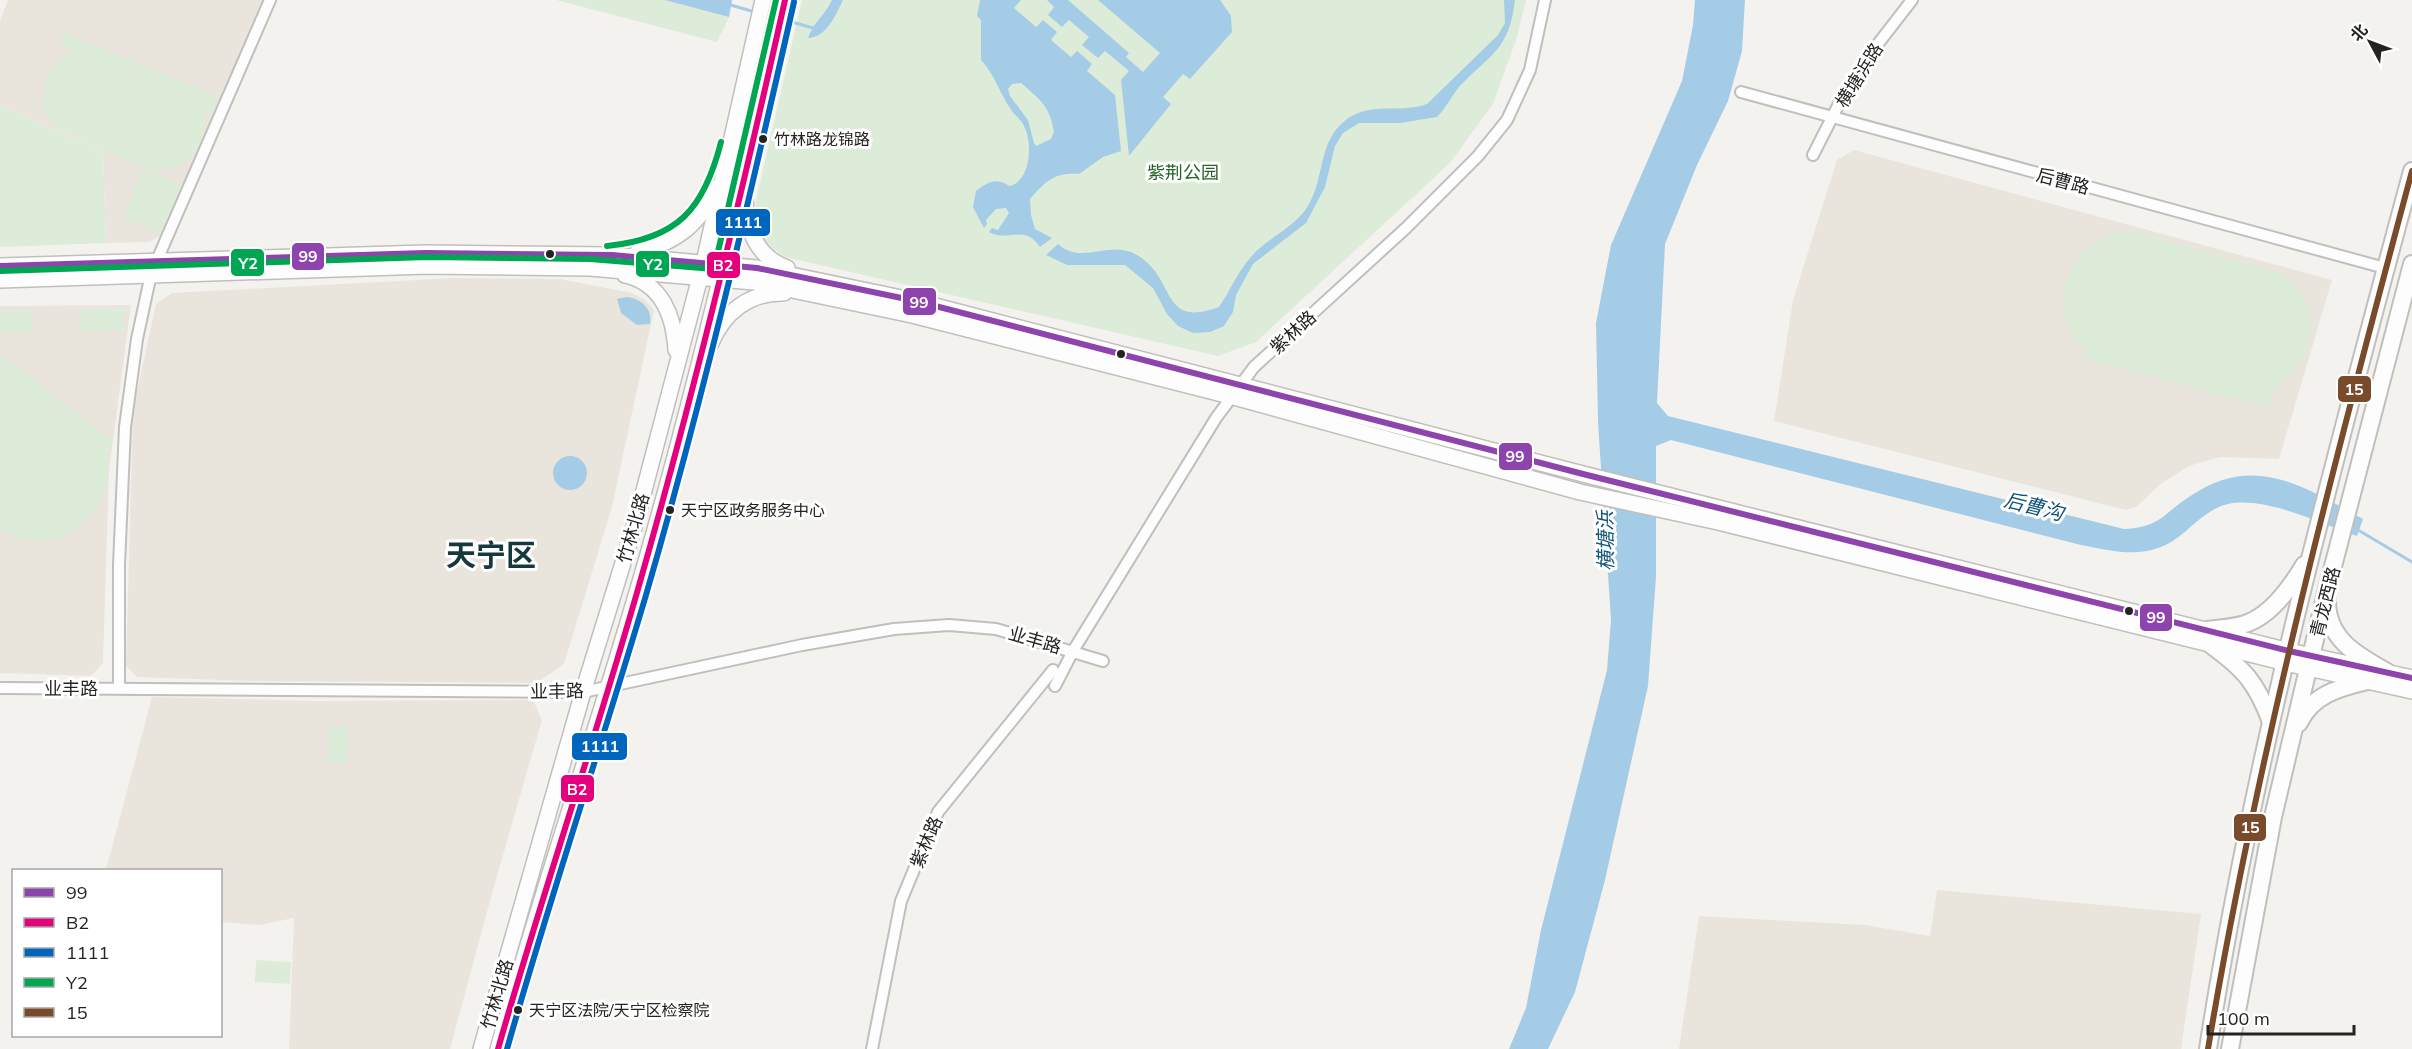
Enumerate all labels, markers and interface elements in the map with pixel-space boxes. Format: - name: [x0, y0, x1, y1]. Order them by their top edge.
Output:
- north arrow: [2340, 12, 2400, 72]
- text: 北: [2346, 20, 2371, 45]
- street label: 横塘浜路: [1830, 38, 1888, 112]
- place label: 竹林路龙锦路: [774, 129, 870, 149]
- marker: 竹林路龙锦路: [757, 133, 769, 145]
- park label: 紫荆公园: [1147, 161, 1219, 184]
- street label: 后曹路: [2034, 163, 2092, 199]
- line badge: 1111: [715, 208, 771, 237]
- text: 1111: [724, 212, 762, 232]
- line badge: 99: [291, 242, 325, 271]
- text: 99: [298, 246, 318, 266]
- line badge: Y2: [230, 248, 265, 277]
- unlabelled marker: [544, 248, 556, 260]
- line badge: Y2: [635, 250, 670, 278]
- line badge: B2: [706, 251, 741, 279]
- text: Y2: [237, 253, 258, 273]
- text: Y2: [642, 254, 663, 274]
- text: B2: [713, 255, 733, 275]
- line badge: 99: [902, 287, 937, 316]
- text: 99: [909, 292, 929, 312]
- street label: 紫林路: [1265, 305, 1321, 359]
- unlabelled marker: [1115, 348, 1127, 360]
- line badge: 15: [2337, 375, 2372, 403]
- text: 15: [2344, 379, 2364, 399]
- line badge: 99: [1498, 442, 1533, 471]
- text: 99: [1505, 446, 1525, 466]
- water label: 后曹沟: [2002, 487, 2068, 526]
- street label: 竹林北路: [612, 490, 654, 566]
- place label: 天宁区政务服务中心: [681, 500, 825, 520]
- marker: 天宁区政务服务中心: [664, 504, 676, 516]
- water label: 横塘浜: [1592, 509, 1618, 571]
- district label: 天宁区: [446, 536, 536, 574]
- street label: 青龙西路: [2305, 564, 2345, 640]
- line badge: 99: [2139, 603, 2173, 632]
- unlabelled marker: [2123, 605, 2135, 617]
- text: 99: [2146, 607, 2166, 627]
- street label: 业丰路: [1006, 622, 1064, 658]
- street label: 业丰路: [44, 677, 98, 700]
- street label: 业丰路: [530, 679, 584, 703]
- line badge: 1111: [571, 732, 628, 761]
- text: 1111: [581, 736, 619, 756]
- line badge: B2: [560, 774, 595, 803]
- text: B2: [567, 779, 587, 799]
- street label: 紫林路: [905, 813, 947, 871]
- line badge: 15: [2233, 813, 2267, 842]
- text: 15: [2240, 817, 2260, 837]
- legend: [12, 869, 222, 1037]
- text: 99: [66, 881, 88, 904]
- text: B2: [66, 911, 89, 934]
- text: 1111: [66, 941, 109, 964]
- street label: 竹林北路: [476, 956, 518, 1032]
- text: Y2: [65, 971, 88, 994]
- scale bar: [2208, 998, 2354, 1036]
- place label: 天宁区法院/天宁区检察院: [529, 1000, 710, 1020]
- text: 15: [66, 1001, 88, 1024]
- marker: 天宁区法院/天宁区检察院: [512, 1004, 524, 1016]
- text: 100 m: [2217, 1007, 2270, 1030]

